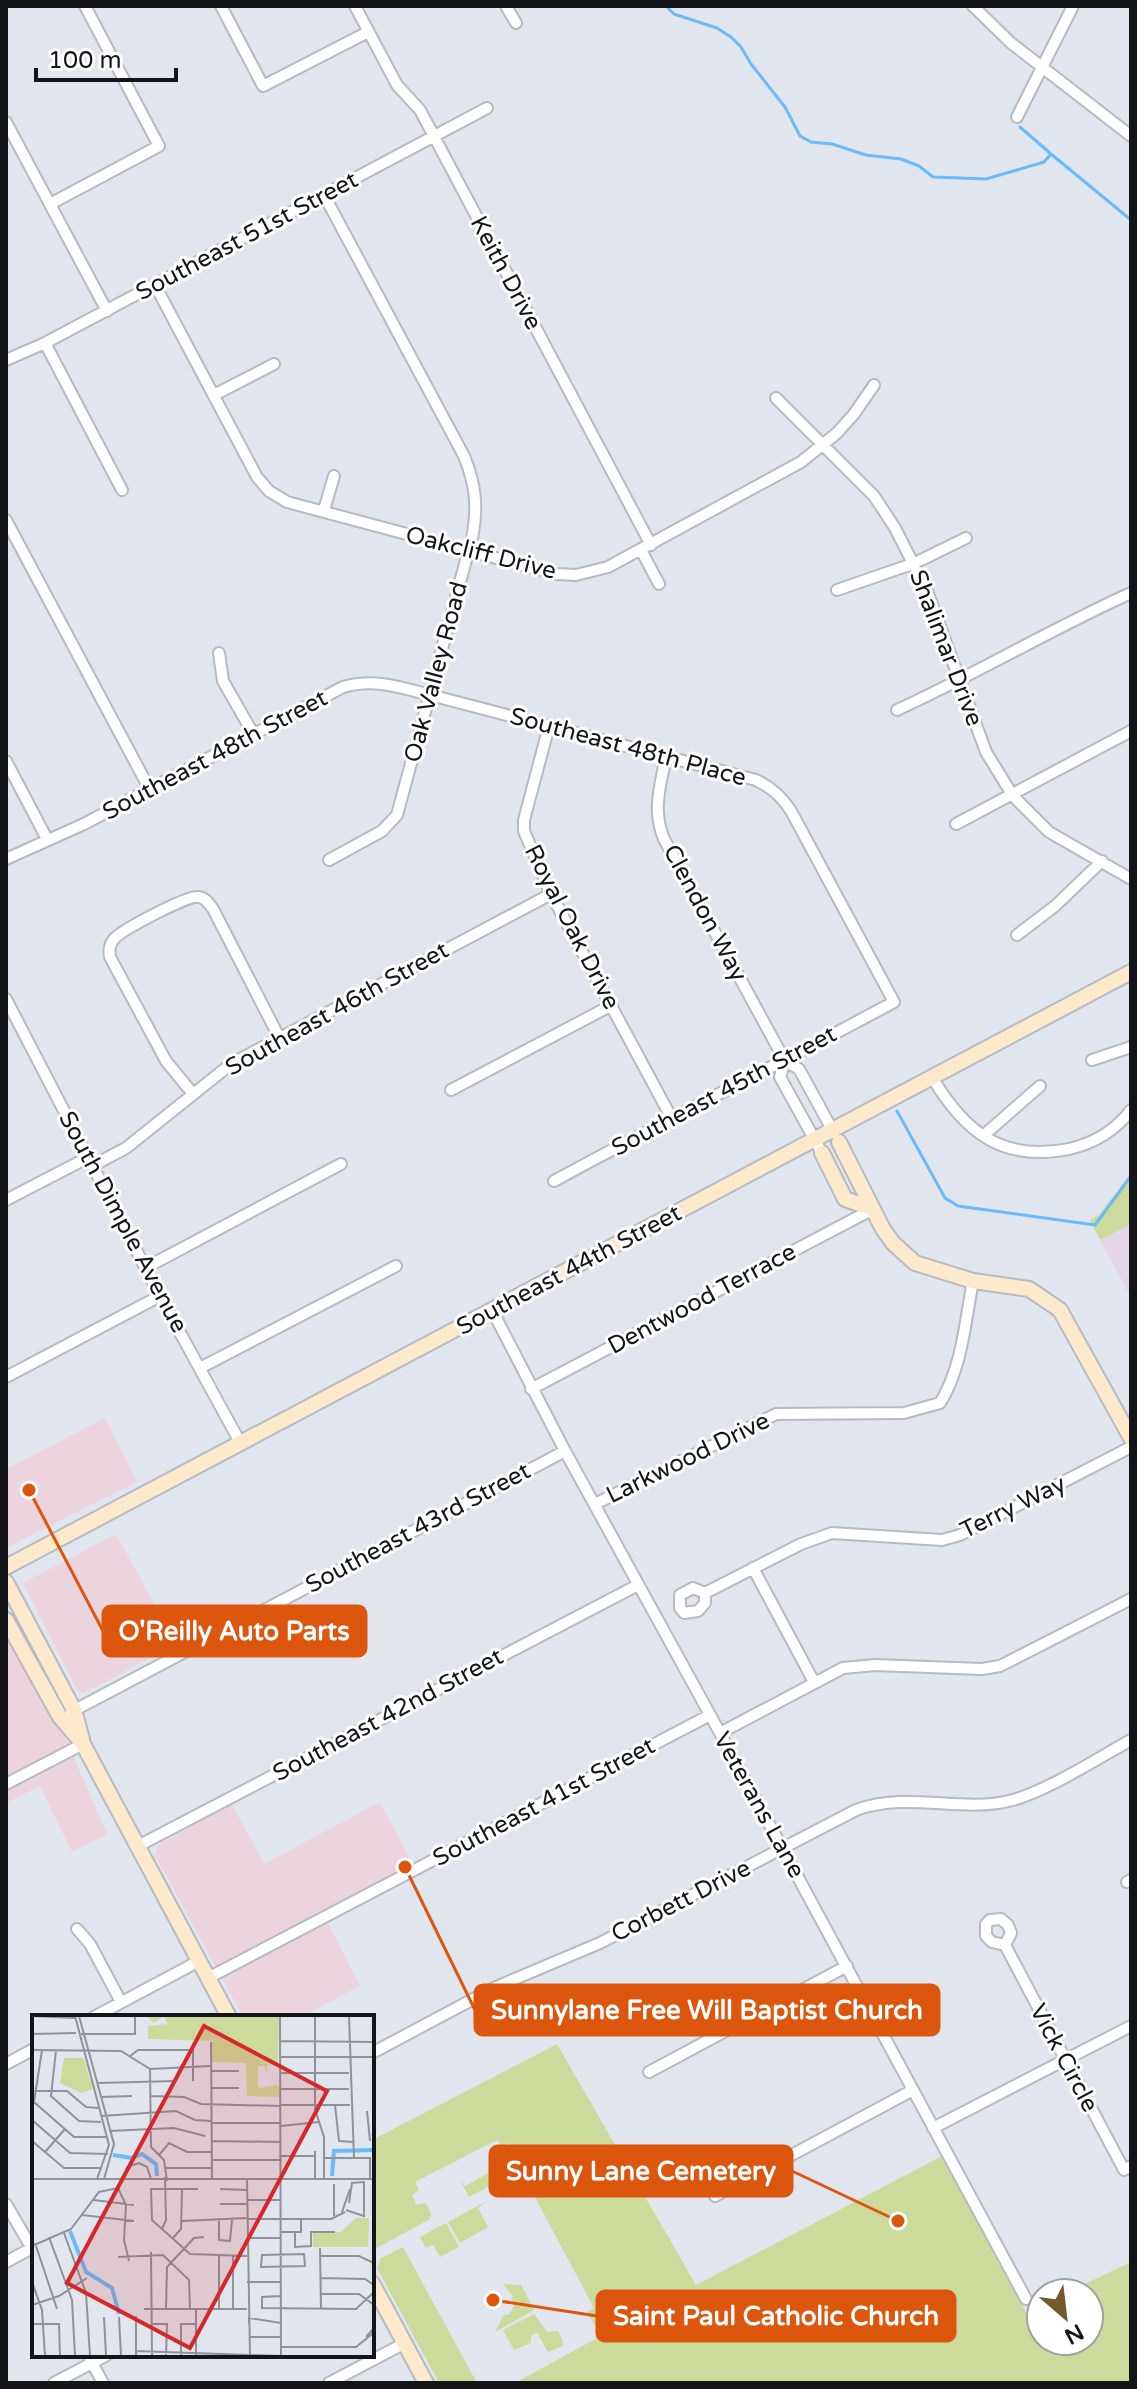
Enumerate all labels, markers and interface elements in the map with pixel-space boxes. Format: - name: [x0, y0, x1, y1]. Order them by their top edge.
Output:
- scale bar: [36, 32, 176, 82]
- text: 100 m: [48, 46, 122, 75]
- street label: Southeast 51st Street: [131, 165, 363, 307]
- street label: Keith Drive: [464, 211, 548, 335]
- street label: Oakcliff Drive: [403, 520, 559, 586]
- street label: Shalimar Drive: [903, 566, 989, 730]
- street label: Oak Valley Road: [398, 579, 474, 765]
- street label: Southeast 48th Street: [98, 683, 332, 827]
- street label: Southeast 48th Place: [507, 701, 749, 793]
- street label: Royal Oak Drive: [518, 840, 626, 1014]
- street label: Clendon Way: [657, 840, 753, 987]
- street label: Southeast 46th Street: [220, 936, 454, 1082]
- street label: Southeast 45th Street: [607, 1019, 841, 1163]
- street label: South Dimple Avenue: [52, 1106, 194, 1338]
- street label: Southeast 44th Street: [452, 1198, 686, 1342]
- street label: Dentwood Terrace: [603, 1237, 801, 1361]
- street label: Larkwood Drive: [602, 1406, 774, 1510]
- street label: Southeast 43rd Street: [301, 1456, 535, 1600]
- street label: Terry Way: [956, 1469, 1071, 1545]
- callout: O'Reilly Auto Parts: [103, 1606, 366, 1656]
- text: O'Reilly Auto Parts: [118, 1616, 350, 1647]
- street label: Southeast 42nd Street: [268, 1642, 508, 1788]
- street label: Veterans Lane: [707, 1727, 811, 1883]
- street label: Southeast 41st Street: [428, 1731, 660, 1873]
- street label: Corbett Drive: [606, 1853, 756, 1949]
- callout: Sunnylane Free Will Baptist Church: [475, 1985, 939, 2035]
- text: Sunnylane Free Will Baptist Church: [491, 1995, 923, 2026]
- street label: Vick Circle: [1023, 1999, 1105, 2117]
- inset map: [32, 2015, 374, 2357]
- callout: Sunny Lane Cemetery: [490, 2146, 792, 2196]
- text: Sunny Lane Cemetery: [506, 2156, 776, 2187]
- north arrow: [1025, 2277, 1105, 2357]
- callout: Saint Paul Catholic Church: [597, 2291, 955, 2341]
- text: Saint Paul Catholic Church: [613, 2301, 939, 2332]
- text: N: [1060, 2318, 1088, 2349]

